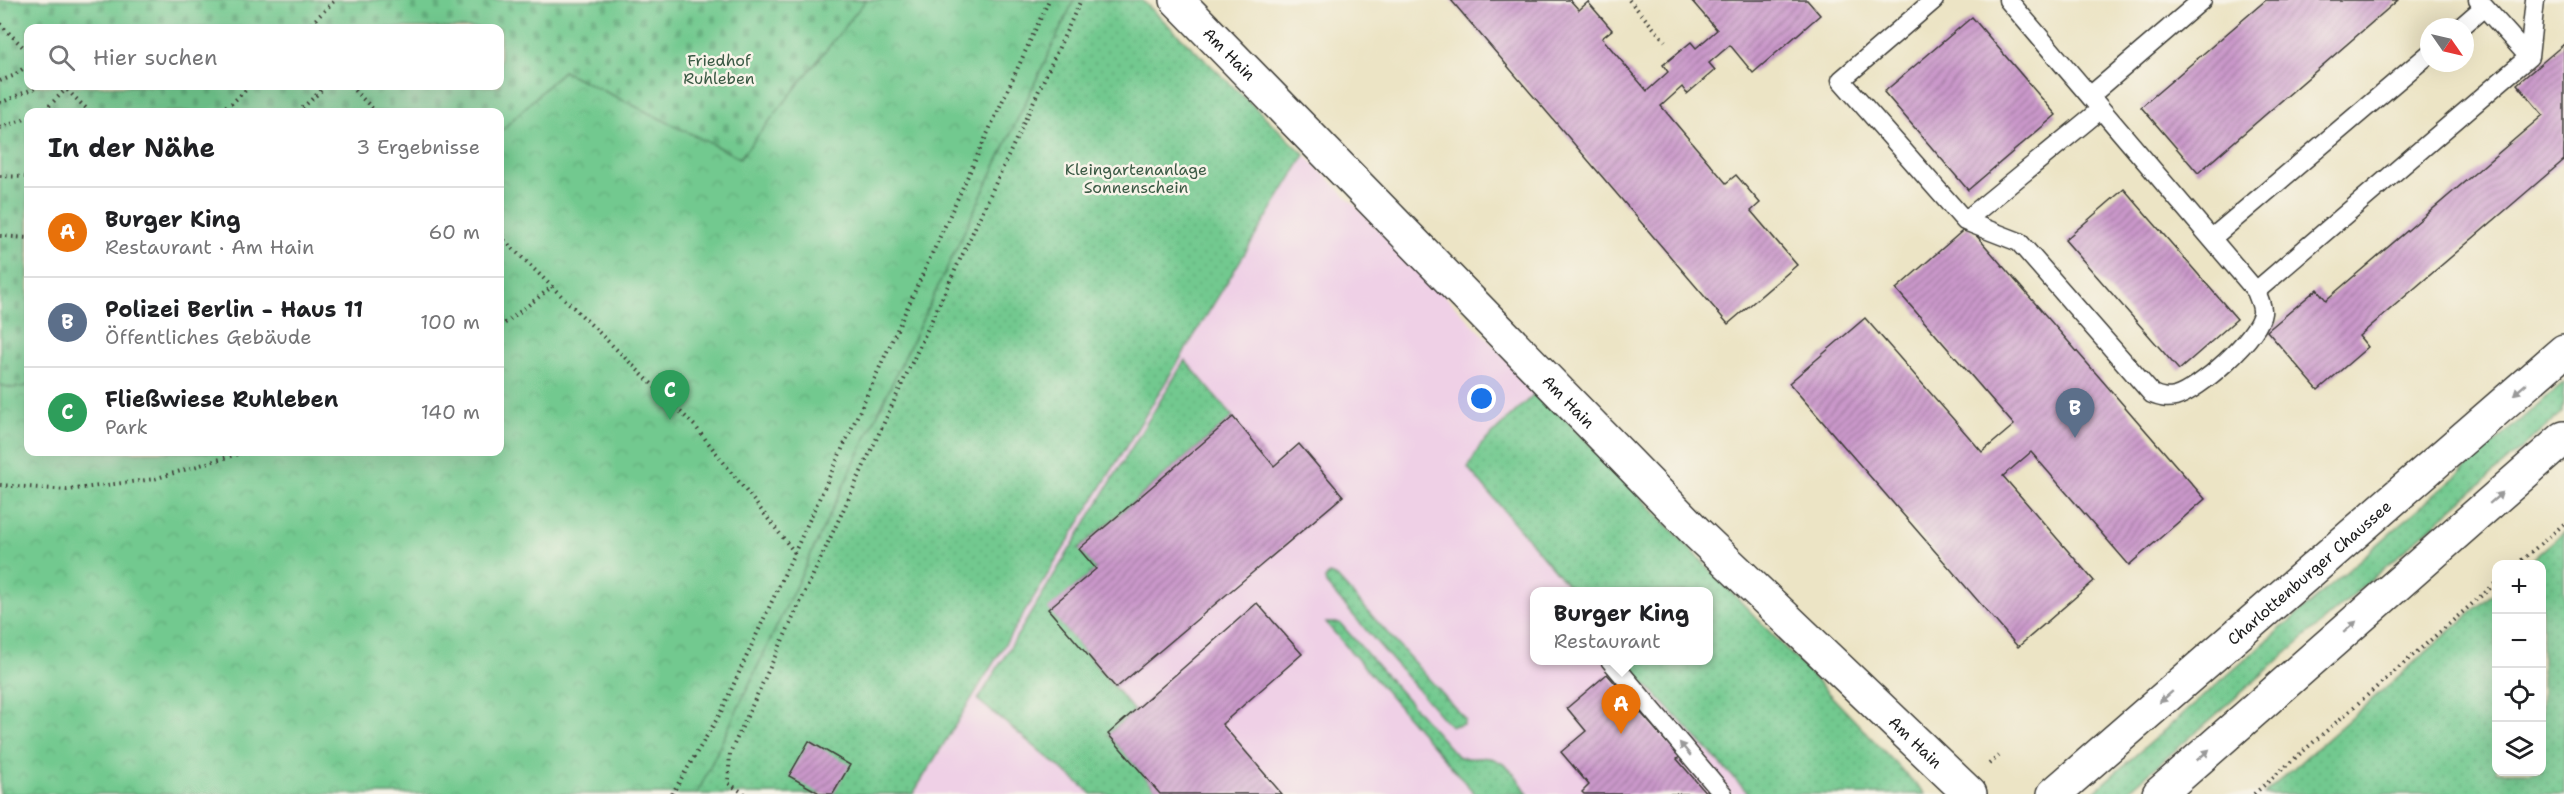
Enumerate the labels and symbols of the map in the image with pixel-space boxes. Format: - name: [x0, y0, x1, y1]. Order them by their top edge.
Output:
- north arrow: [2420, 18, 2474, 72]
- street label: Am Hain: [1198, 23, 1260, 85]
- park label: Friedhof Ruhleben: [683, 50, 755, 89]
- park label: Kleingartenanlage Sonnenschein: [1065, 159, 1207, 198]
- pin: C: [650, 370, 690, 420]
- street label: Am Hain: [1538, 371, 1599, 433]
- one-way arrow: [2513, 382, 2528, 395]
- your location: [1467, 384, 1496, 413]
- pin: B: [2056, 388, 2094, 438]
- one-way arrow: [2488, 492, 2503, 505]
- street label: Charlottenburger Chaussee: [2223, 496, 2396, 650]
- one-way arrow: [2342, 621, 2357, 634]
- pin: A: [1602, 684, 1640, 734]
- one-way arrow: [2159, 690, 2174, 703]
- street label: Am Hain: [1884, 712, 1947, 773]
- one-way arrow: [1679, 742, 1692, 757]
- one-way arrow: [2195, 749, 2210, 762]

